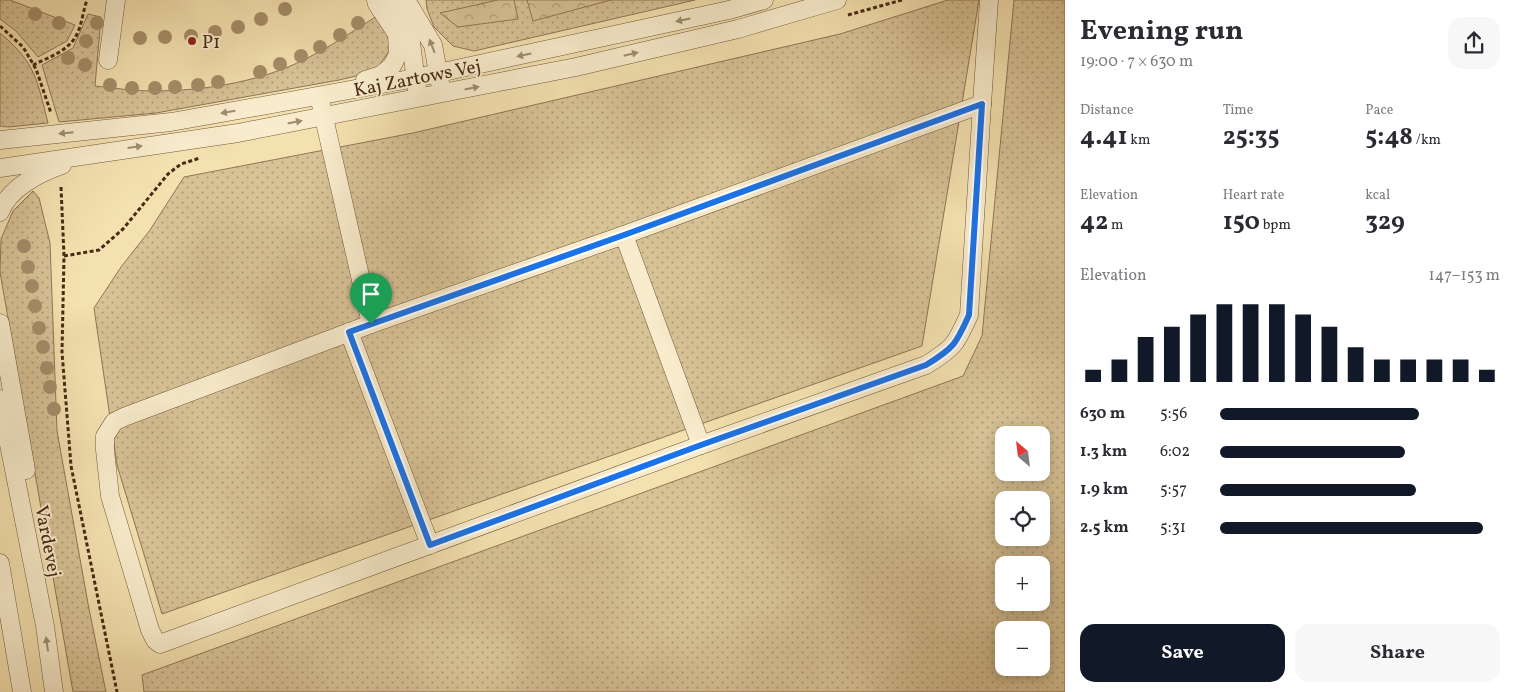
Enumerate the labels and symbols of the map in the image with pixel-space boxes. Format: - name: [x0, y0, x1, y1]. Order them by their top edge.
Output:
- one-way arrow: [676, 16, 691, 24]
- place label: P1: [202, 30, 220, 56]
- marker: P1: [186, 35, 198, 47]
- one-way arrow: [428, 38, 436, 53]
- one-way arrow: [623, 50, 638, 58]
- one-way arrow: [517, 51, 532, 59]
- street label: Kaj Zartows Vej: [352, 54, 483, 104]
- one-way arrow: [464, 83, 480, 91]
- one-way arrow: [219, 109, 235, 117]
- one-way arrow: [287, 117, 303, 125]
- one-way arrow: [58, 129, 74, 137]
- one-way arrow: [127, 143, 143, 151]
- pin: [350, 273, 392, 324]
- north arrow: [995, 426, 1050, 481]
- street label: Vardevej: [27, 503, 67, 579]
- one-way arrow: [43, 635, 51, 651]

